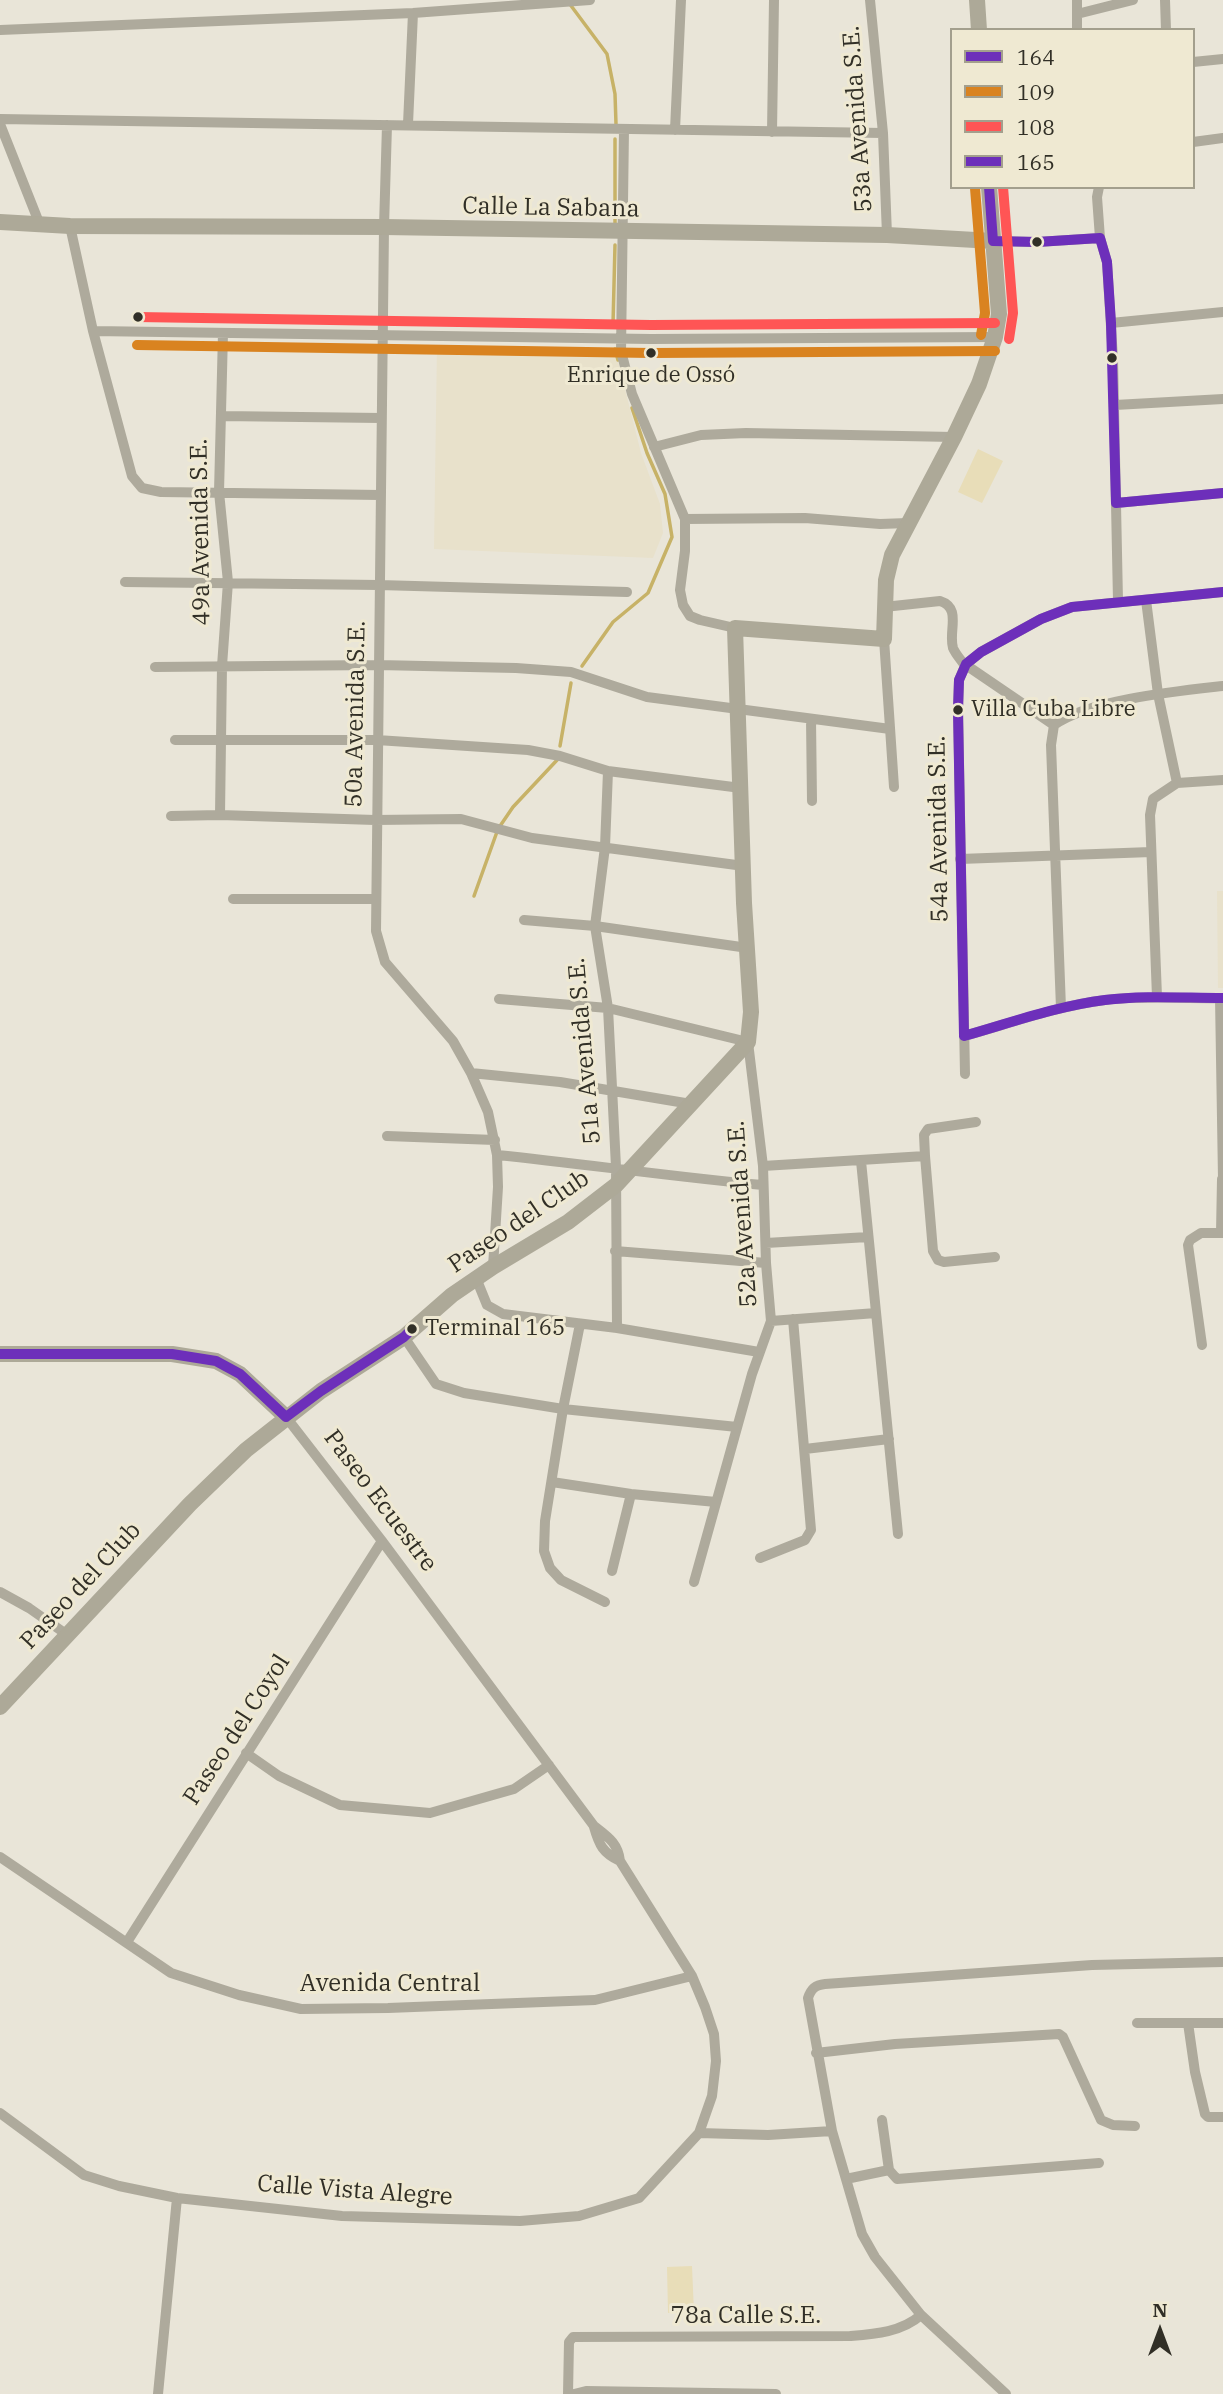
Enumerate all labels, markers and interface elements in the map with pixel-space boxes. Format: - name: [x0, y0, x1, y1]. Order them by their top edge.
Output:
- street label: 53a Avenida S.E.: [837, 25, 879, 213]
- legend: [950, 28, 1195, 189]
- text: 164: [1017, 43, 1055, 71]
- text: 109: [1017, 78, 1055, 106]
- text: 108: [1017, 113, 1055, 141]
- text: 165: [1017, 148, 1055, 176]
- street label: Calle La Sabana: [462, 192, 640, 224]
- unlabelled marker: [1030, 235, 1044, 249]
- unlabelled marker: [131, 310, 145, 324]
- marker: Enrique de Ossó: [644, 346, 658, 360]
- unlabelled marker: [1105, 351, 1119, 365]
- place label: Enrique de Ossó: [567, 363, 735, 389]
- street label: 49a Avenida S.E.: [185, 438, 217, 626]
- street label: 50a Avenida S.E.: [340, 620, 372, 808]
- place label: Villa Cuba Libre: [971, 697, 1135, 723]
- marker: Villa Cuba Libre: [951, 703, 965, 717]
- street label: 54a Avenida S.E.: [923, 735, 955, 923]
- street label: 51a Avenida S.E.: [562, 956, 608, 1146]
- street label: 52a Avenida S.E.: [722, 1120, 764, 1308]
- street label: Paseo del Club: [443, 1164, 595, 1280]
- place label: Terminal 165: [425, 1316, 565, 1342]
- marker: Terminal 165: [405, 1322, 419, 1336]
- street label: Paseo Ecuestre: [317, 1424, 443, 1578]
- street label: Paseo del Club: [15, 1516, 147, 1656]
- street label: Paseo del Coyol: [178, 1649, 296, 1811]
- street label: Avenida Central: [300, 1970, 480, 1998]
- street label: Calle Vista Alegre: [256, 2170, 454, 2212]
- north arrow: [1125, 2296, 1195, 2366]
- text: N: [1152, 2298, 1168, 2322]
- street label: 78a Calle S.E.: [670, 2302, 822, 2330]

